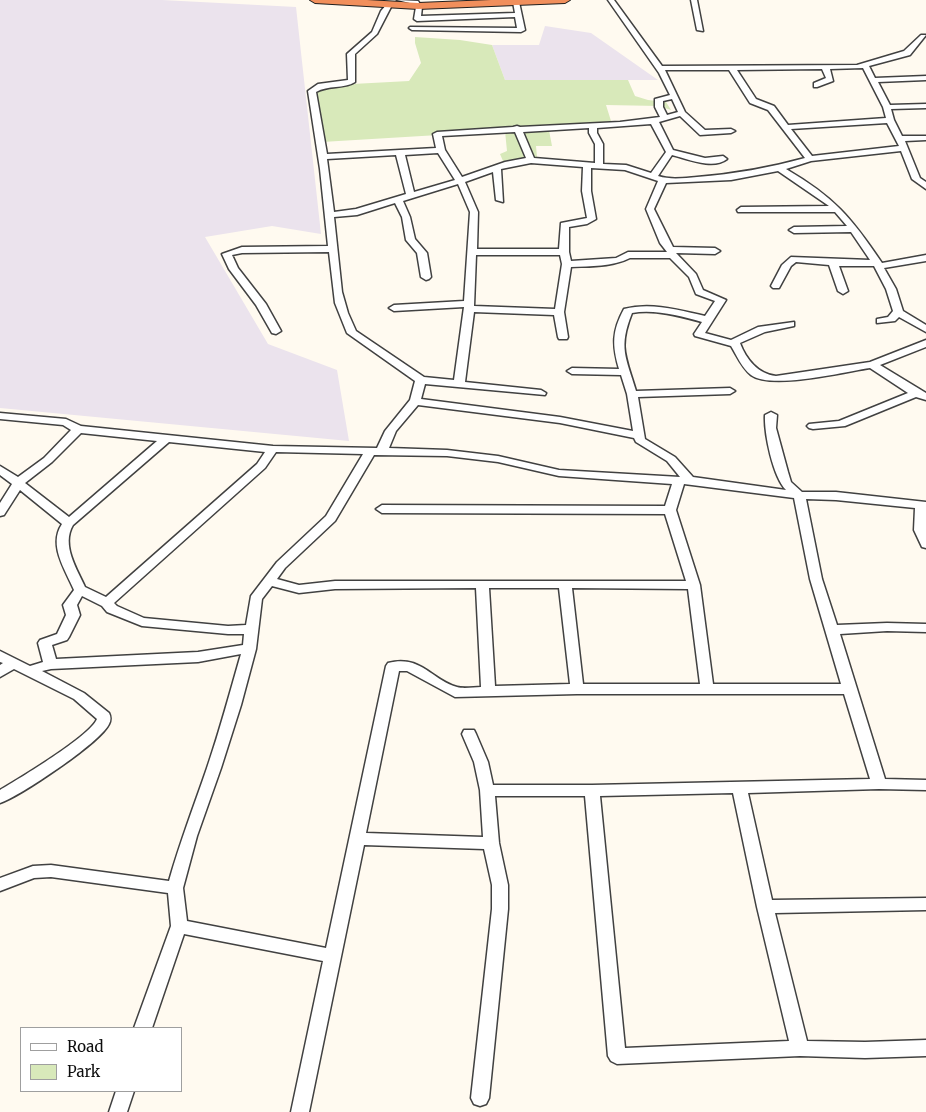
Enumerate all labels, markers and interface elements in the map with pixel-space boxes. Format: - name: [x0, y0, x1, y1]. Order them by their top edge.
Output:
- legend: [20, 1027, 182, 1092]
- text: Road: [67, 1037, 103, 1056]
- text: Park: [67, 1062, 100, 1081]

